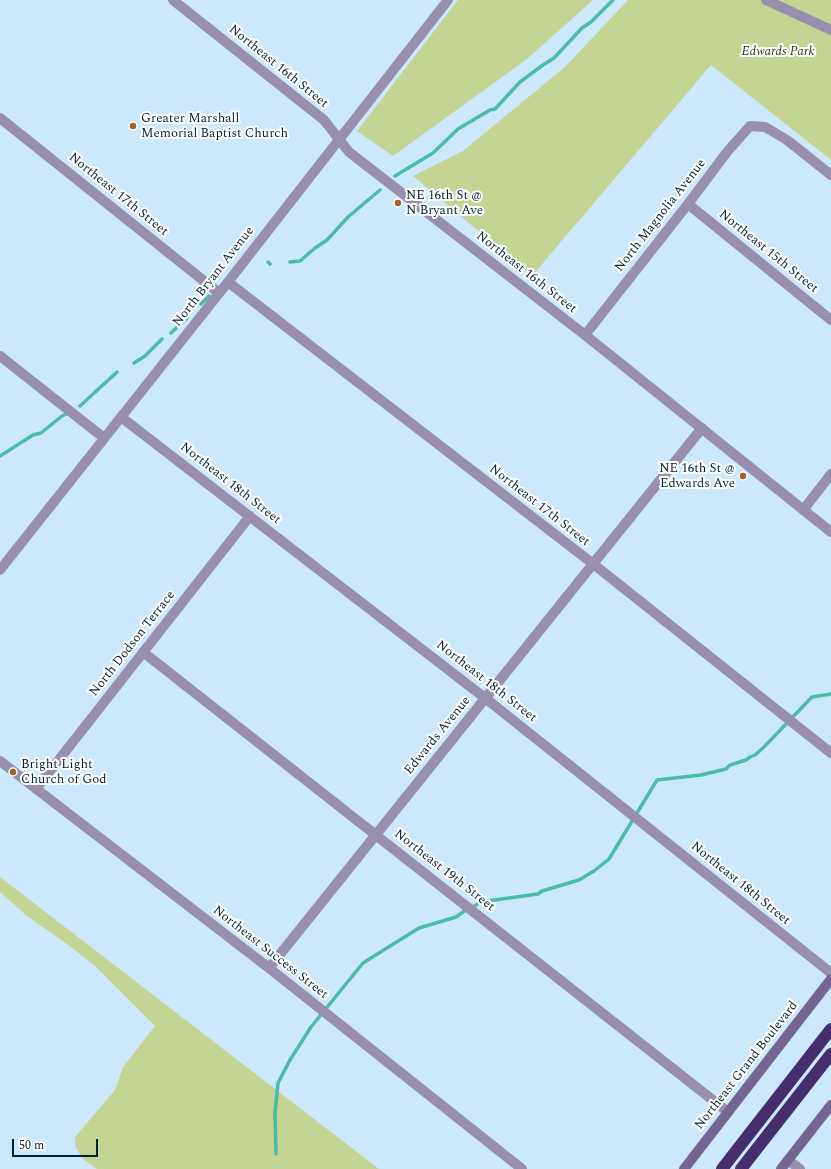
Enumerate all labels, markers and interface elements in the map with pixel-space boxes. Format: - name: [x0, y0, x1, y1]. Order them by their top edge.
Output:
- street label: Northeast 16th Street: [225, 22, 331, 112]
- park label: Edwards Park: [742, 44, 814, 60]
- place label: Greater Marshall Memorial Baptist Church: [141, 111, 288, 142]
- marker: Greater Marshall Memorial Baptist Church: [128, 121, 138, 131]
- street label: Northeast 17th Street: [65, 150, 171, 240]
- street label: North Magnolia Avenue: [612, 157, 710, 275]
- place label: NE 16th St @ N Bryant Ave: [406, 188, 483, 219]
- marker: NE 16th St @ N Bryant Ave: [393, 198, 403, 208]
- street label: Northeast 15th Street: [715, 207, 821, 297]
- street label: North Bryant Avenue: [170, 224, 258, 330]
- street label: Northeast 16th Street: [473, 229, 579, 317]
- street label: Northeast 18th Street: [177, 440, 283, 528]
- place label: NE 16th St @ Edwards Ave: [659, 461, 735, 492]
- street label: Northeast 17th Street: [486, 462, 592, 550]
- marker: NE 16th St @ Edwards Ave: [738, 471, 748, 481]
- street label: North Dodson Terrace: [87, 588, 179, 700]
- street label: Northeast 18th Street: [433, 638, 539, 726]
- street label: Edwards Avenue: [402, 694, 474, 778]
- place label: Bright Light Church of God: [21, 757, 107, 788]
- marker: Bright Light Church of God: [8, 767, 18, 777]
- street label: Northeast 19th Street: [391, 827, 497, 915]
- street label: Northeast 18th Street: [687, 839, 793, 929]
- street label: Northeast Success Street: [209, 903, 331, 1003]
- street label: Northeast Grand Boulevard: [692, 999, 802, 1133]
- scale bar: [14, 1131, 100, 1157]
- text: 50 m: [19, 1136, 44, 1155]

